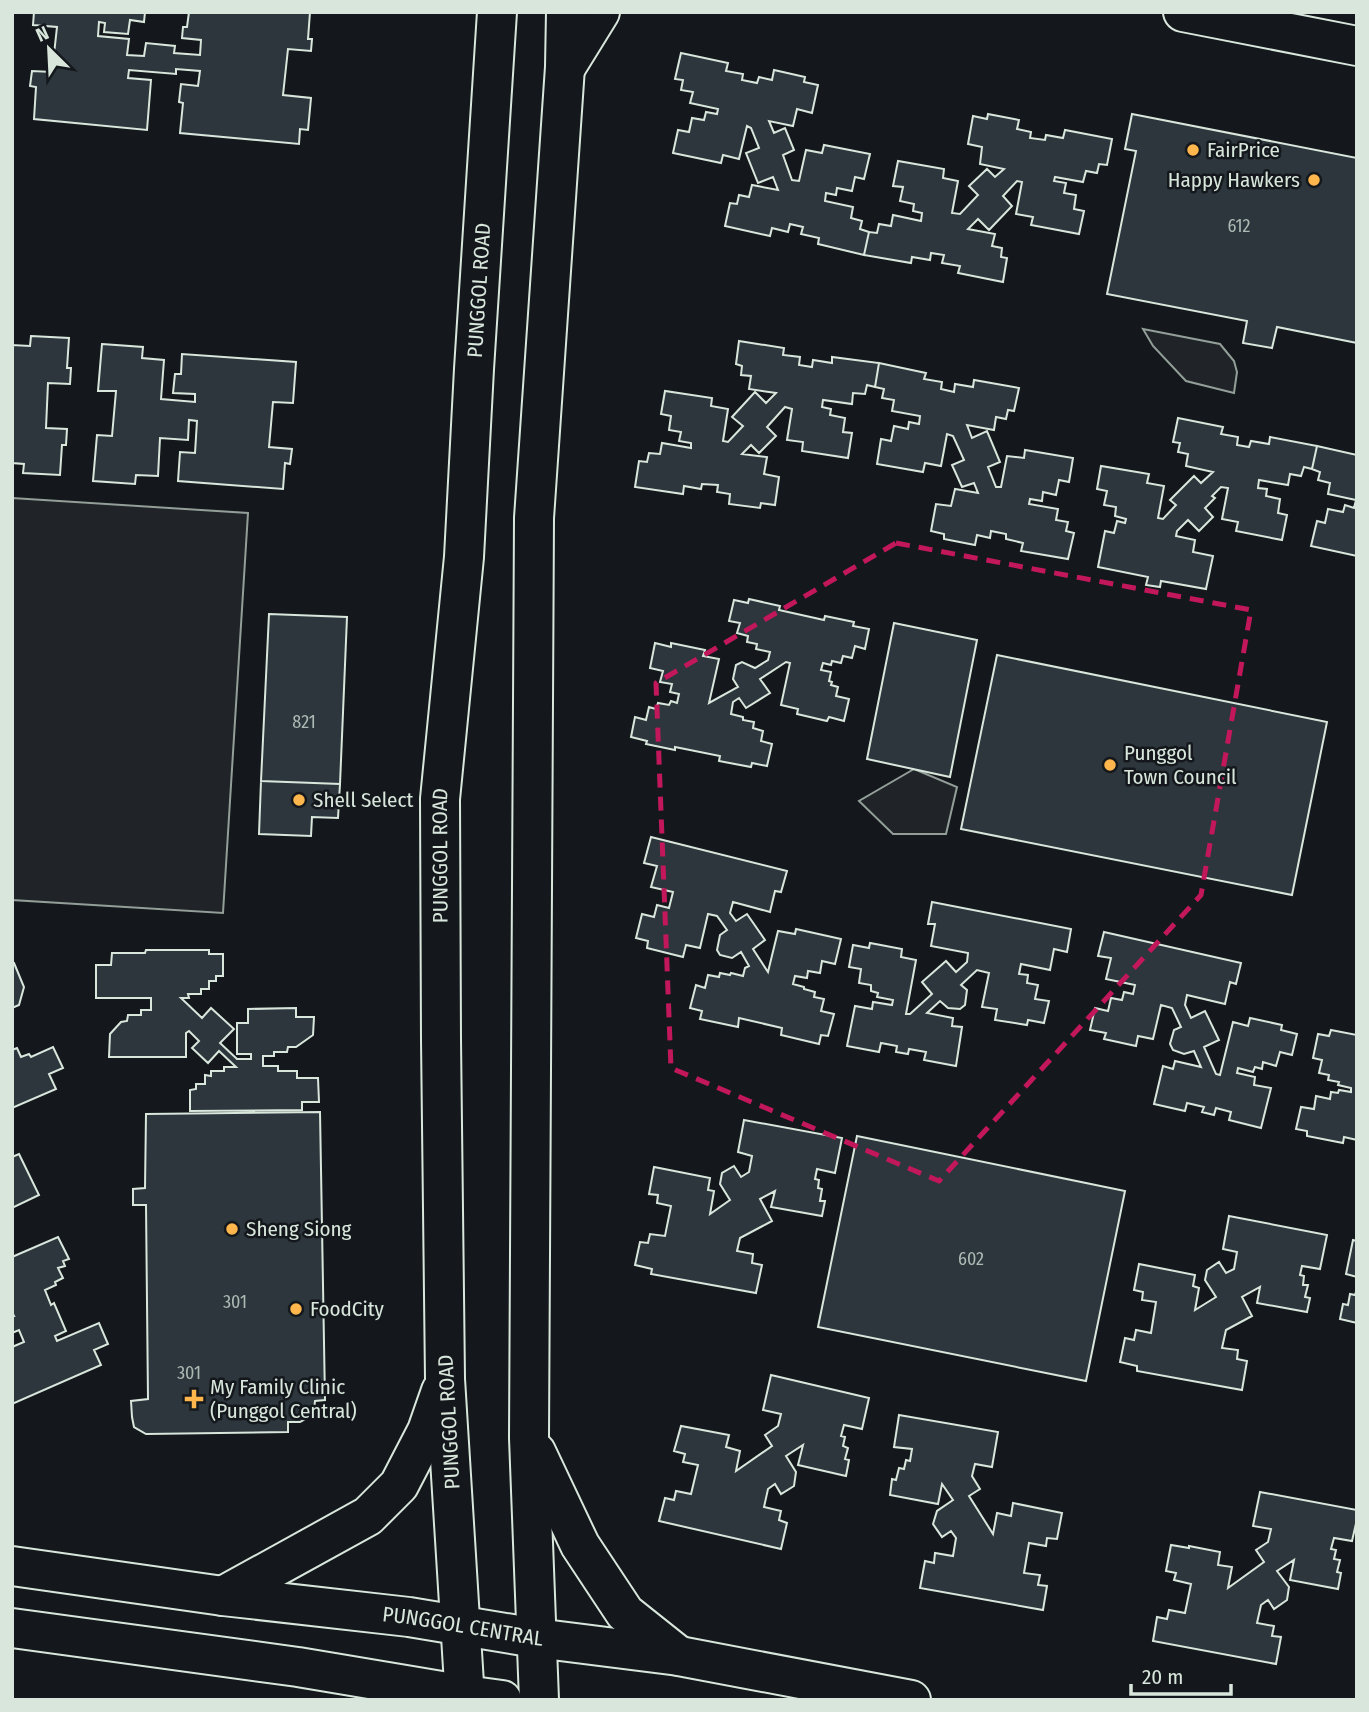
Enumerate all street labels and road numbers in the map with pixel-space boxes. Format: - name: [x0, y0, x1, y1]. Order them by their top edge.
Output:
- street label: PUNGGOL ROAD: [462, 222, 496, 359]
- street label: PUNGGOL ROAD: [427, 787, 454, 923]
- street label: PUNGGOL ROAD: [432, 1354, 466, 1490]
- street label: PUNGGOL CENTRAL: [381, 1601, 545, 1652]

